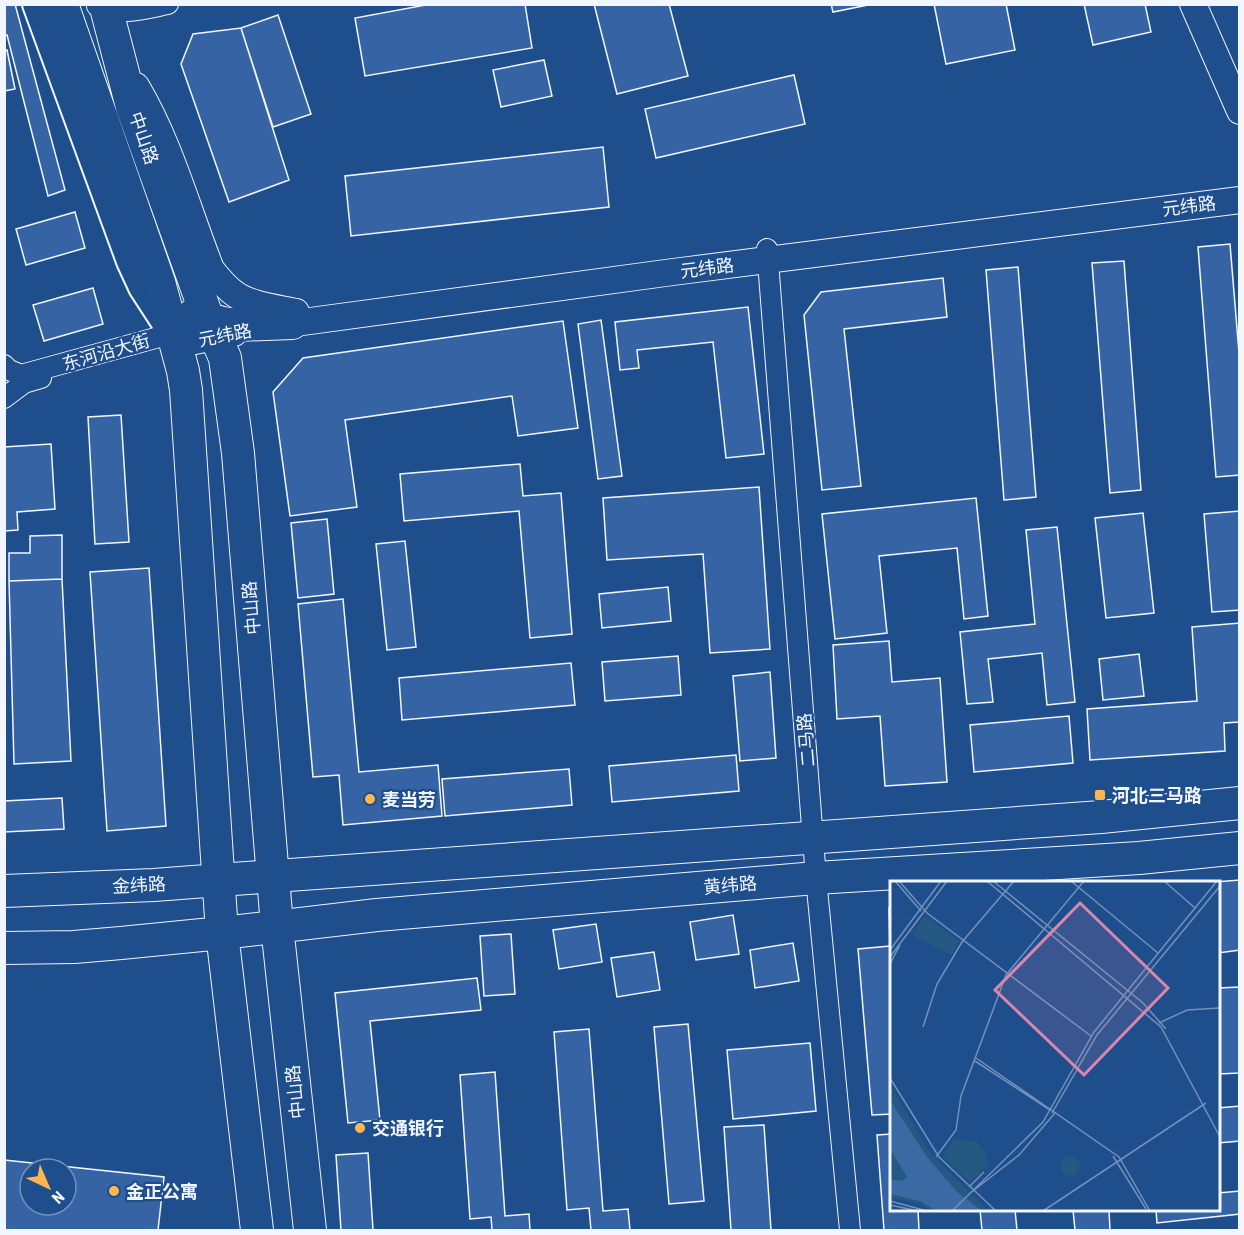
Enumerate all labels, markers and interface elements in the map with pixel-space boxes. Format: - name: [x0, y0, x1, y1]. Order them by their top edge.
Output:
- street label: 中山路: [125, 109, 163, 167]
- street label: 元纬路: [1161, 192, 1217, 220]
- street label: 元纬路: [679, 254, 735, 282]
- street label: 元纬路: [196, 320, 254, 350]
- street label: 东河沿大街: [60, 330, 152, 374]
- street label: 中山路: [238, 580, 264, 636]
- street label: 二马路: [793, 712, 819, 768]
- place label: 河北三马路: [1112, 785, 1202, 806]
- marker: 河北三马路: [1093, 788, 1107, 802]
- place label: 麦当劳: [382, 789, 436, 810]
- marker: 麦当劳: [363, 792, 377, 806]
- street label: 黄纬路: [702, 872, 758, 898]
- street label: 金纬路: [111, 873, 167, 897]
- inset map: [890, 881, 1220, 1211]
- street label: 中山路: [282, 1064, 308, 1120]
- place label: 交通银行: [372, 1118, 444, 1139]
- marker: 交通银行: [353, 1121, 367, 1135]
- north arrow: [18, 1157, 78, 1217]
- place label: 金正公寓: [126, 1181, 198, 1202]
- marker: 金正公寓: [107, 1184, 121, 1198]
- text: N: [48, 1187, 68, 1208]

